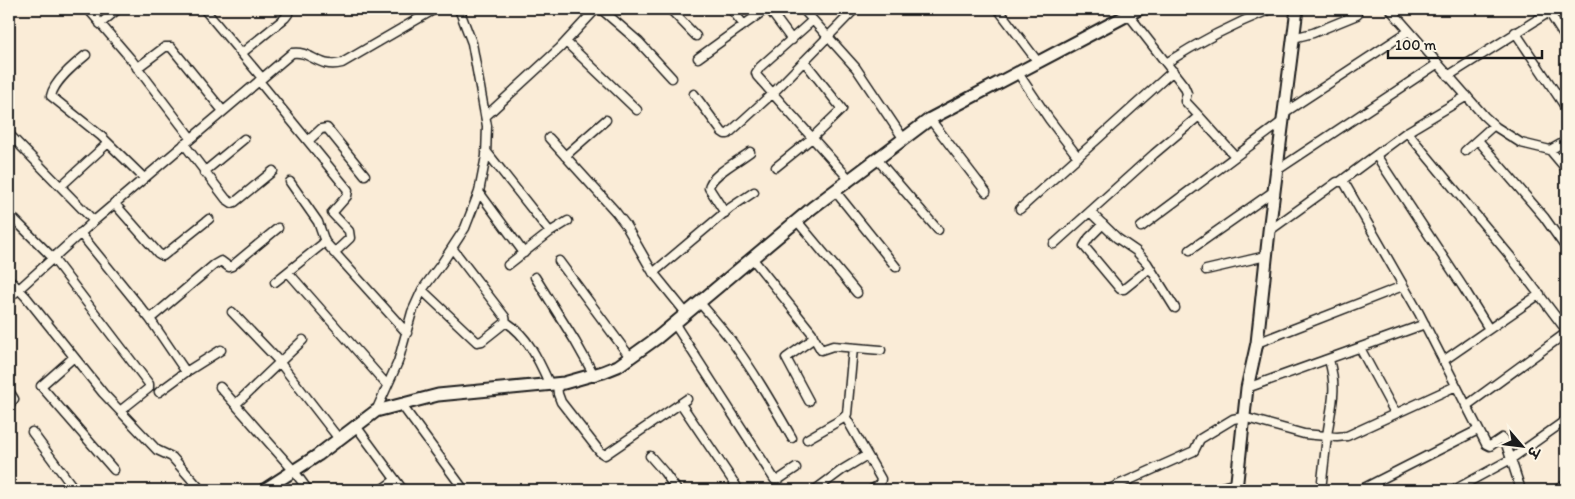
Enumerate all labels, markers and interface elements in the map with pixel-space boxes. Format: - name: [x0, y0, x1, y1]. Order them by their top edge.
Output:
- scale bar: [1388, 28, 1541, 60]
- text: 100 m: [1395, 36, 1437, 54]
- north arrow: [1498, 422, 1548, 472]
- text: उ: [1523, 442, 1544, 461]

